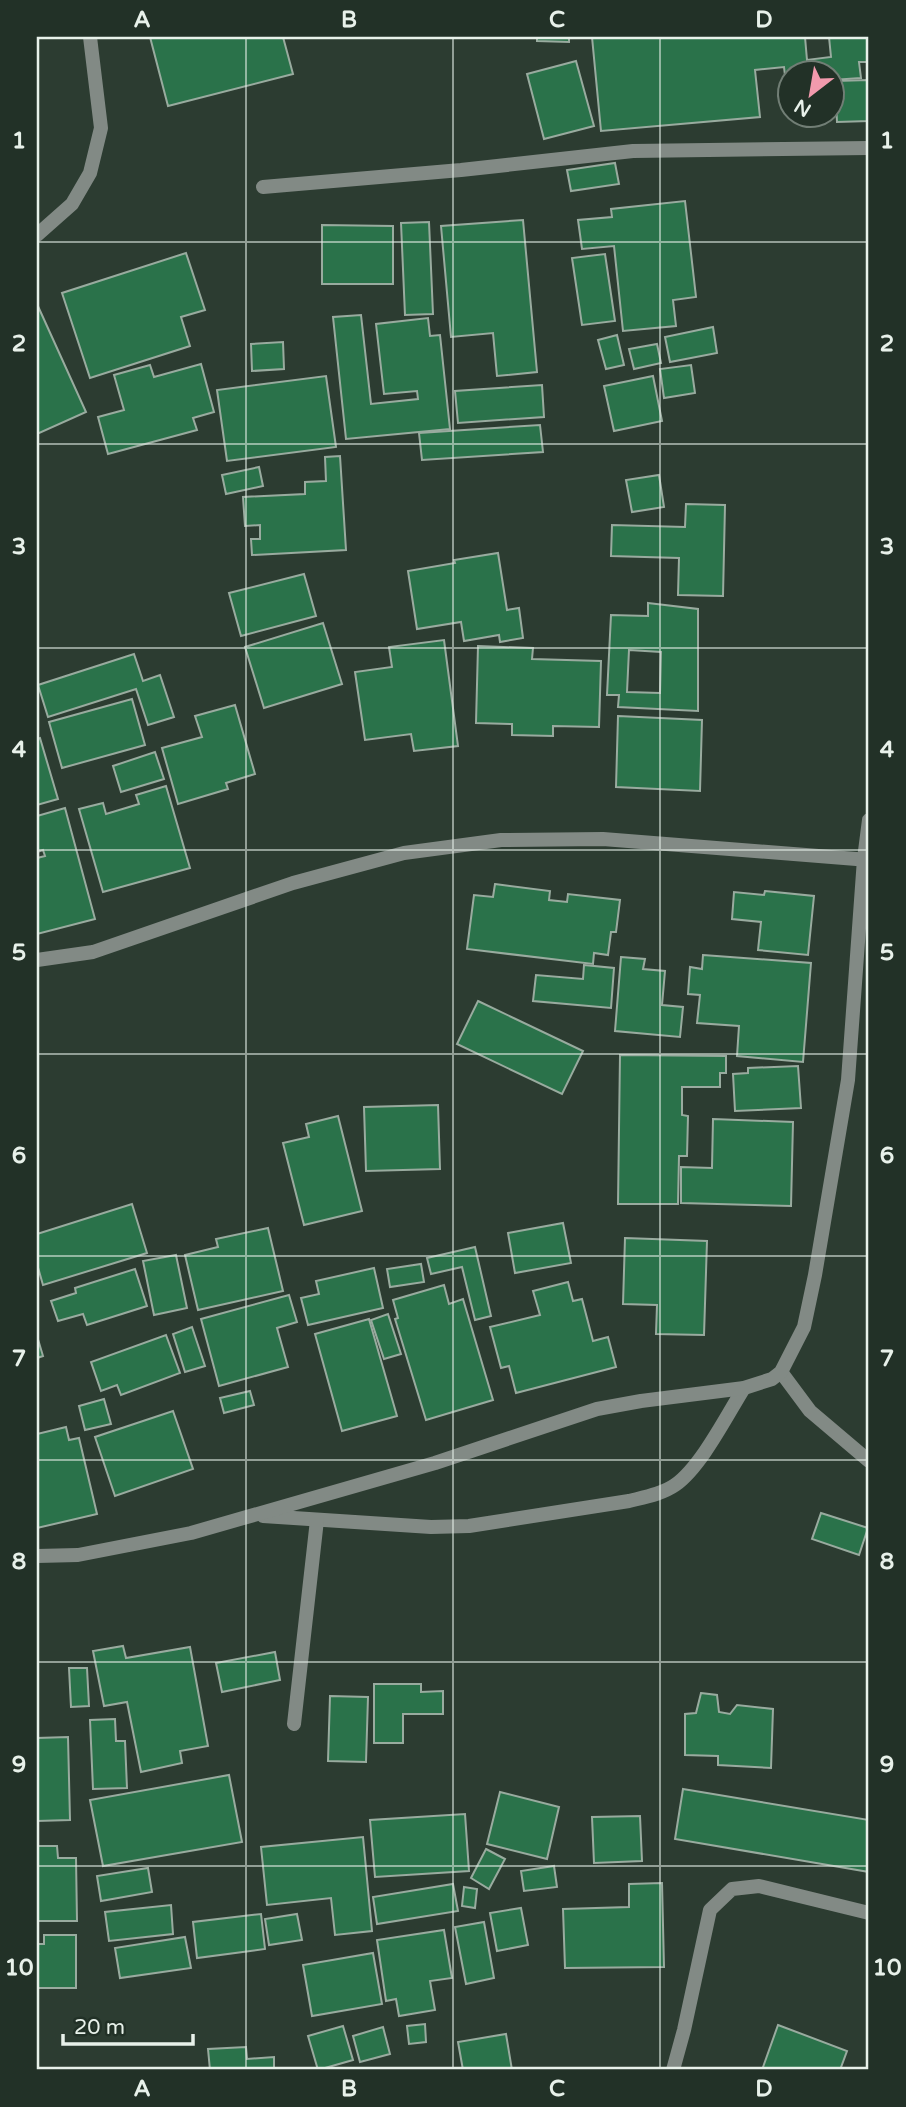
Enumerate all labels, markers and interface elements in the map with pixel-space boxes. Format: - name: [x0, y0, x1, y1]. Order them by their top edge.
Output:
- text: A: [133, 6, 151, 34]
- text: B: [341, 6, 357, 34]
- text: C: [549, 6, 565, 34]
- text: D: [755, 6, 773, 34]
- north arrow: [776, 60, 846, 130]
- text: N: [791, 94, 815, 121]
- text: 1: [12, 127, 26, 155]
- text: 1: [880, 127, 894, 155]
- text: 2: [12, 330, 26, 358]
- text: 2: [880, 330, 894, 358]
- text: 3: [12, 533, 26, 561]
- text: 3: [880, 533, 894, 561]
- text: 4: [12, 736, 27, 764]
- text: 4: [880, 736, 895, 764]
- text: 5: [12, 939, 26, 967]
- text: 5: [880, 939, 894, 967]
- text: 6: [12, 1142, 26, 1170]
- text: 6: [880, 1142, 894, 1170]
- text: 7: [12, 1345, 26, 1373]
- text: 7: [880, 1345, 894, 1373]
- text: 8: [12, 1548, 26, 1576]
- text: 8: [880, 1548, 894, 1576]
- text: 9: [12, 1751, 26, 1779]
- text: 9: [880, 1751, 894, 1779]
- text: 10: [5, 1954, 33, 1982]
- text: 10: [873, 1954, 901, 1982]
- scale bar: [63, 2002, 192, 2046]
- text: 20 m: [74, 2015, 125, 2040]
- text: A: [133, 2075, 151, 2103]
- text: B: [341, 2075, 357, 2103]
- text: C: [549, 2075, 565, 2103]
- text: D: [755, 2075, 773, 2103]

